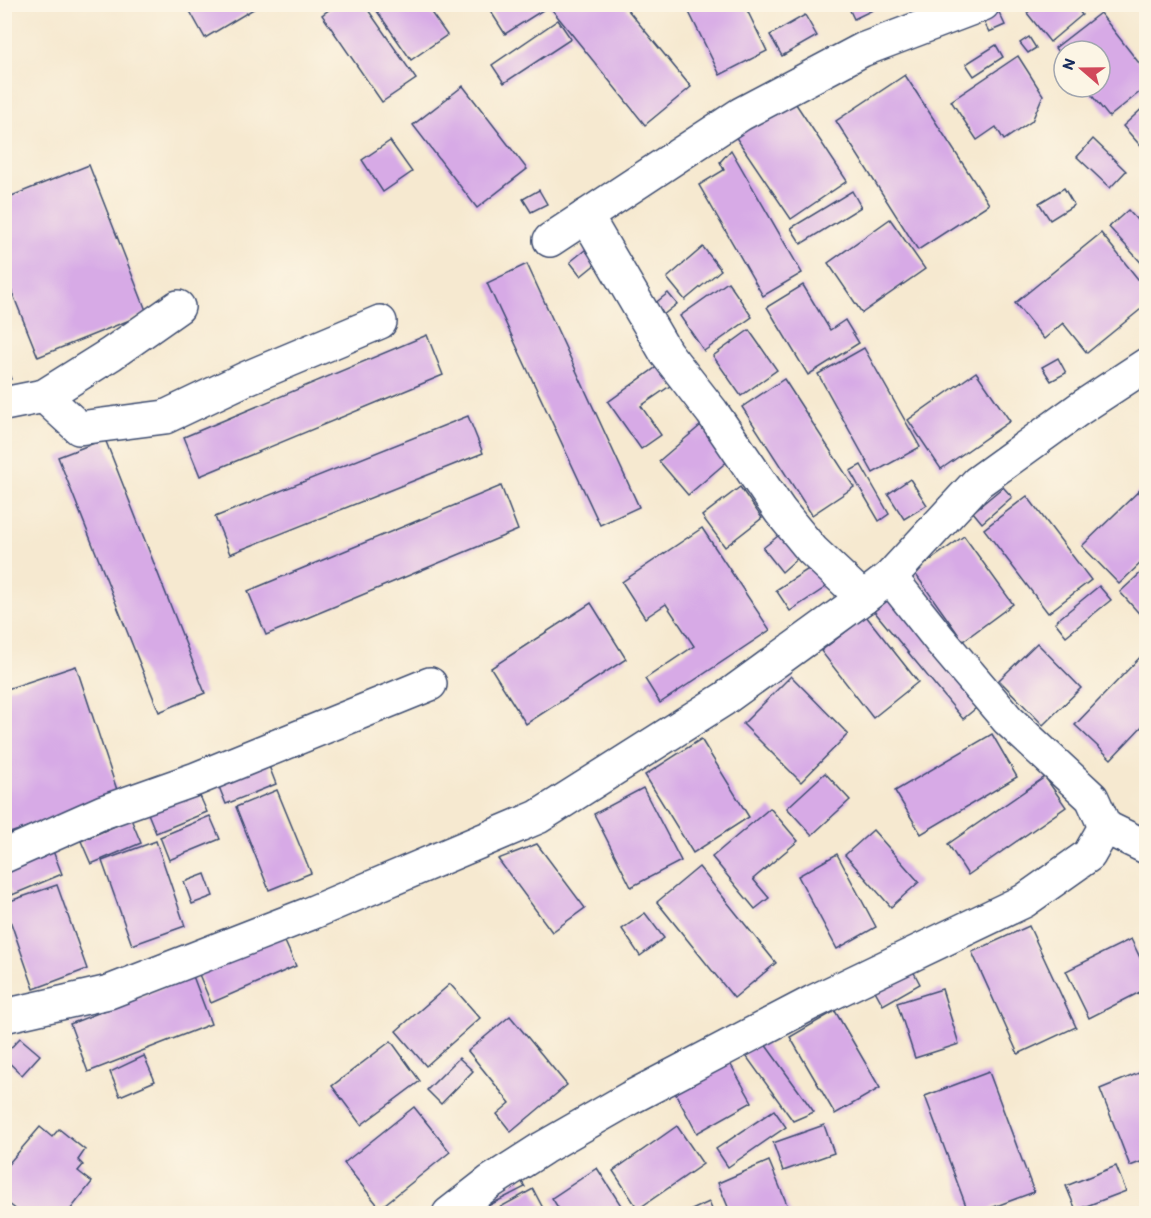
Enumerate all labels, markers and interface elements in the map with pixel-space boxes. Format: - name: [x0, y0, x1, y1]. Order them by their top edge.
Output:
- north arrow: [1052, 39, 1112, 99]
- text: N: [1058, 56, 1079, 72]

